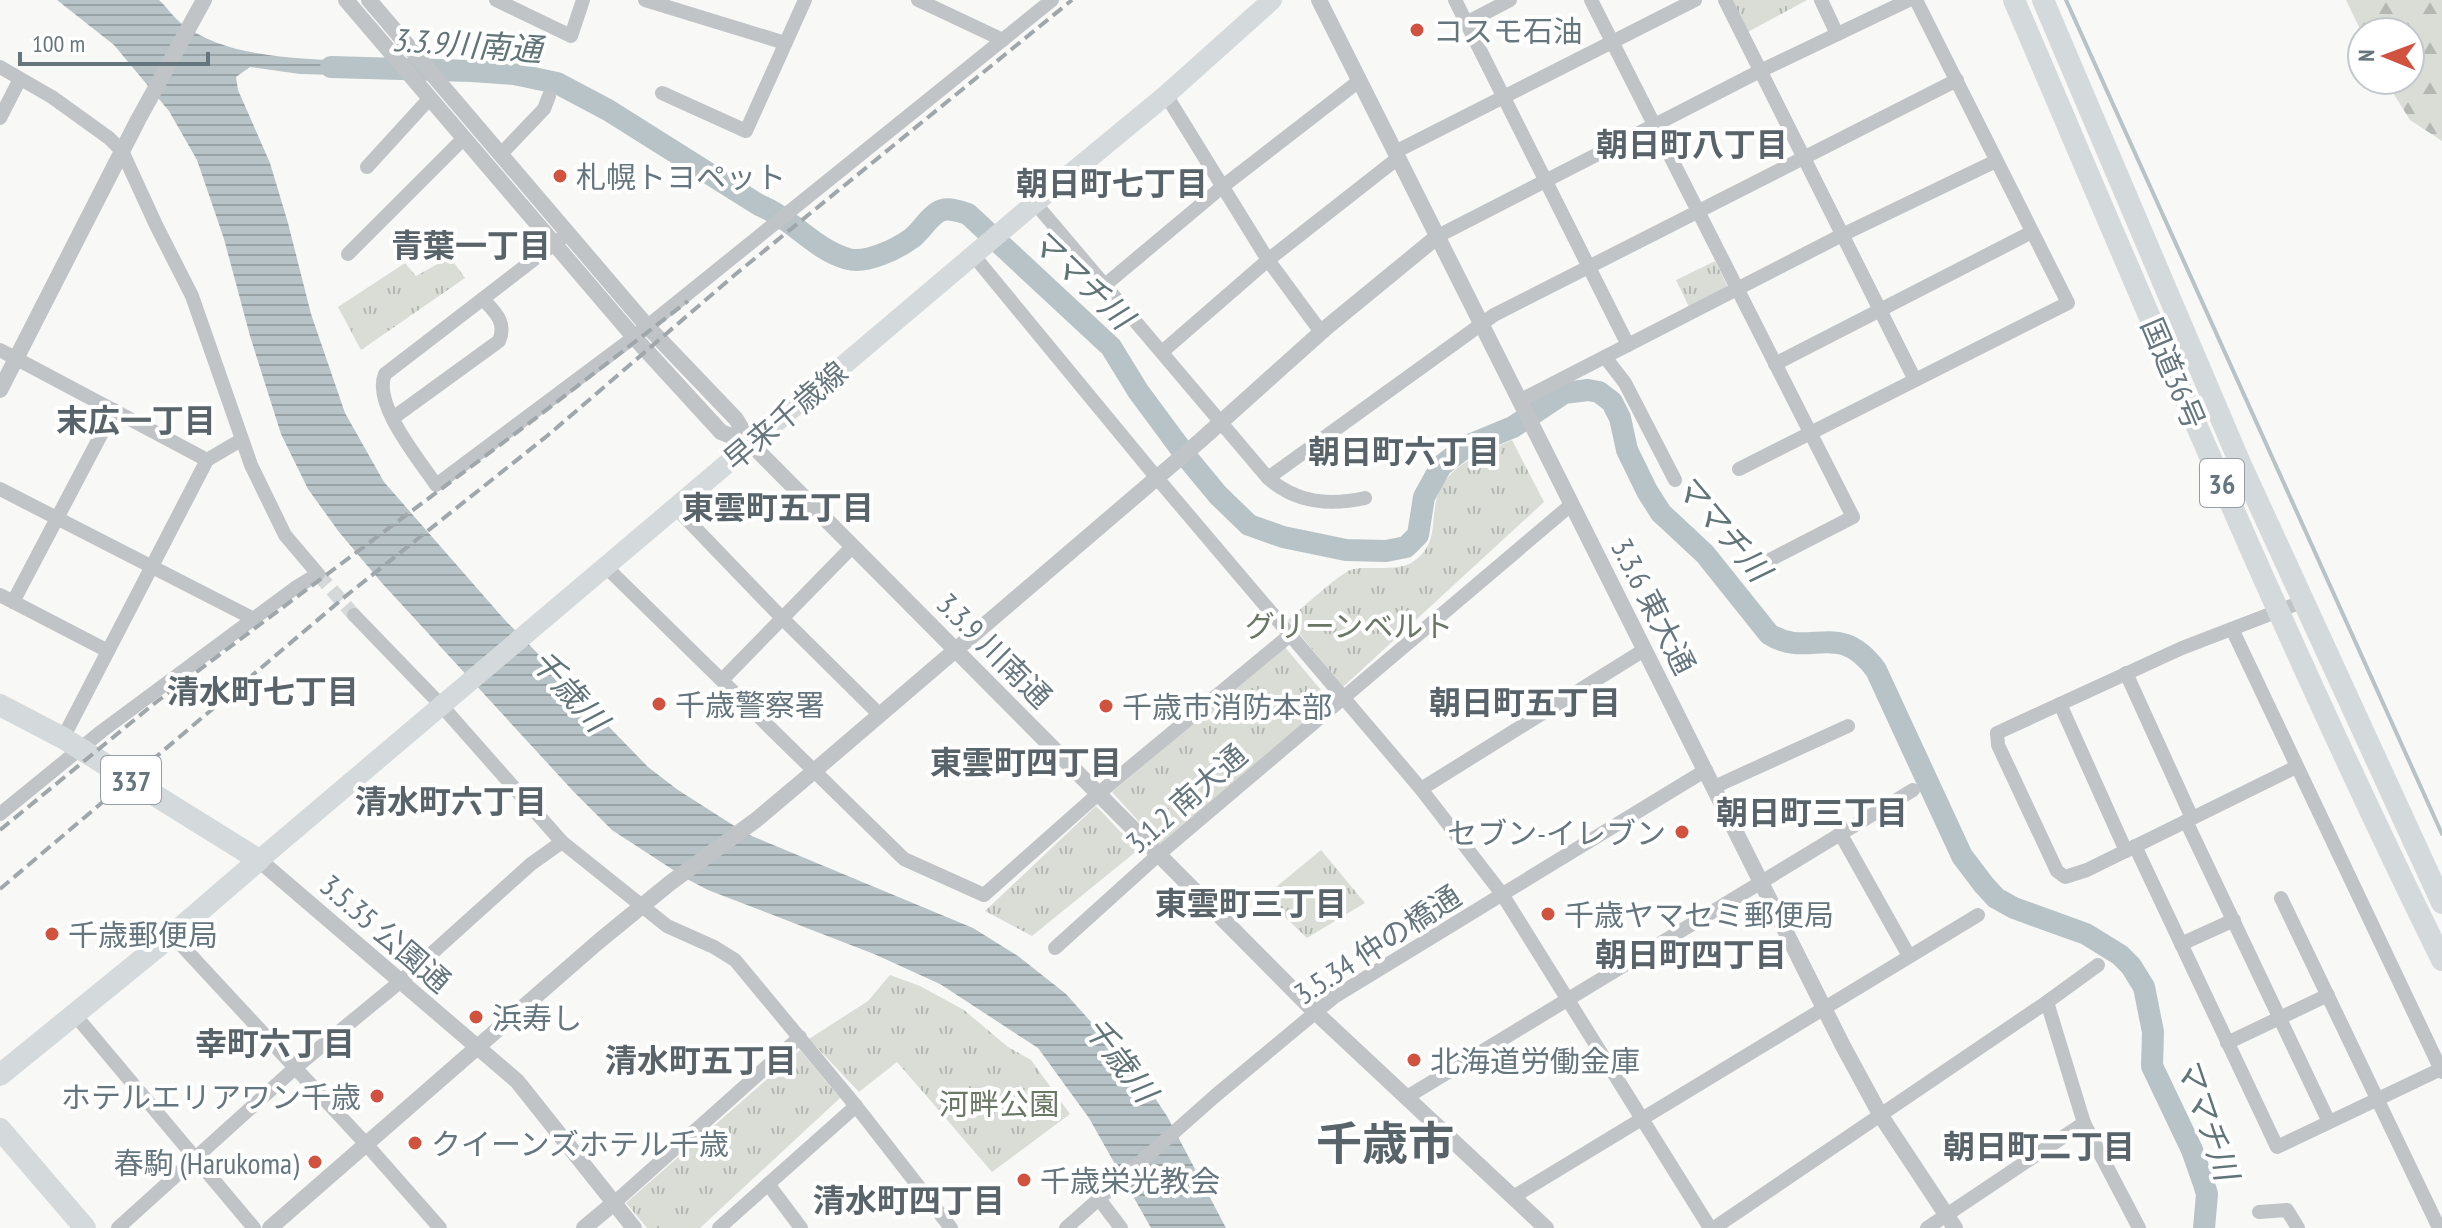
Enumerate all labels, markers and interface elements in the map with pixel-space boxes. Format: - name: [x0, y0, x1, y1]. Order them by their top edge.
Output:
- place label: コスモ石油: [1433, 11, 1583, 50]
- scale bar: [20, 16, 208, 66]
- north arrow: [2346, 16, 2426, 96]
- water label: 3.3.9川南通: [390, 18, 548, 70]
- marker: コスモ石油: [1408, 21, 1426, 39]
- text: 100 m: [32, 28, 85, 59]
- text: N: [2352, 49, 2380, 62]
- district label: 朝日町八丁目: [1596, 123, 1788, 165]
- place label: 札幌トヨペット: [576, 157, 786, 196]
- district label: 朝日町七丁目: [1016, 162, 1208, 204]
- marker: 札幌トヨペット: [551, 167, 569, 185]
- water label: ママチ川: [1021, 218, 1145, 340]
- district label: 青葉一丁目: [391, 224, 551, 266]
- street label: 国道36号: [2133, 312, 2215, 434]
- street label: 早来千歳線: [715, 352, 855, 478]
- district label: 末広一丁目: [56, 399, 216, 441]
- district label: 朝日町六丁目: [1308, 430, 1500, 472]
- road number: 36: [2200, 459, 2244, 507]
- water label: ママチ川: [1666, 464, 1782, 592]
- district label: 東雲町五丁目: [682, 486, 874, 528]
- street label: 3.3.6 東大通: [1603, 531, 1705, 681]
- street label: 3.3.9 川南通: [929, 584, 1061, 716]
- park label: グリーンベルト: [1245, 606, 1453, 645]
- water label: 千歳川: [522, 640, 620, 742]
- district label: 清水町七丁目: [167, 670, 359, 712]
- district label: 朝日町五丁目: [1429, 681, 1621, 723]
- place label: 千歳警察署: [675, 685, 825, 724]
- place label: 千歳市消防本部: [1122, 687, 1332, 726]
- marker: 千歳警察署: [650, 695, 668, 713]
- marker: 千歳市消防本部: [1097, 697, 1115, 715]
- street label: 3.1.2 南大通: [1118, 735, 1254, 861]
- district label: 東雲町四丁目: [930, 741, 1122, 783]
- road number: 337: [101, 756, 161, 804]
- district label: 清水町六丁目: [355, 780, 547, 822]
- district label: 朝日町三丁目: [1716, 791, 1908, 833]
- place label: セブン-イレブン: [1447, 813, 1666, 852]
- marker: セブン-イレブン: [1673, 823, 1691, 841]
- street label: 3.5.35 公園通: [312, 865, 460, 1001]
- street label: 3.5.34 仲の橋通: [1286, 876, 1468, 1012]
- district label: 東雲町三丁目: [1155, 882, 1347, 924]
- place label: 千歳ヤマセミ郵便局: [1564, 895, 1834, 934]
- marker: 千歳ヤマセミ郵便局: [1539, 905, 1557, 923]
- place label: 千歳郵便局: [68, 915, 218, 954]
- marker: 千歳郵便局: [43, 925, 61, 943]
- district label: 朝日町四丁目: [1595, 933, 1787, 975]
- place label: 浜寿し: [492, 998, 582, 1037]
- marker: 浜寿し: [467, 1008, 485, 1026]
- water label: 千歳川: [1075, 1008, 1168, 1112]
- district label: 幸町六丁目: [195, 1022, 355, 1064]
- district label: 清水町五丁目: [605, 1039, 797, 1081]
- place label: 北海道労働金庫: [1430, 1041, 1640, 1080]
- marker: 北海道労働金庫: [1405, 1051, 1423, 1069]
- water label: ママチ川: [2167, 1051, 2250, 1188]
- place label: ホテルエリアワン千歳: [61, 1077, 361, 1116]
- park label: 河畔公園: [939, 1084, 1059, 1123]
- marker: ホテルエリアワン千歳: [368, 1087, 386, 1105]
- district label: 千歳市: [1316, 1113, 1454, 1173]
- place label: クイーンズホテル千歳: [431, 1124, 729, 1163]
- district label: 朝日町二丁目: [1943, 1125, 2135, 1167]
- marker: クイーンズホテル千歳: [406, 1134, 424, 1152]
- place label: 春駒 (Harukoma): [114, 1143, 299, 1182]
- marker: 春駒 (Harukoma): [306, 1153, 324, 1171]
- place label: 千歳栄光教会: [1040, 1161, 1220, 1200]
- marker: 千歳栄光教会: [1015, 1171, 1033, 1189]
- district label: 清水町四丁目: [813, 1179, 1005, 1221]

